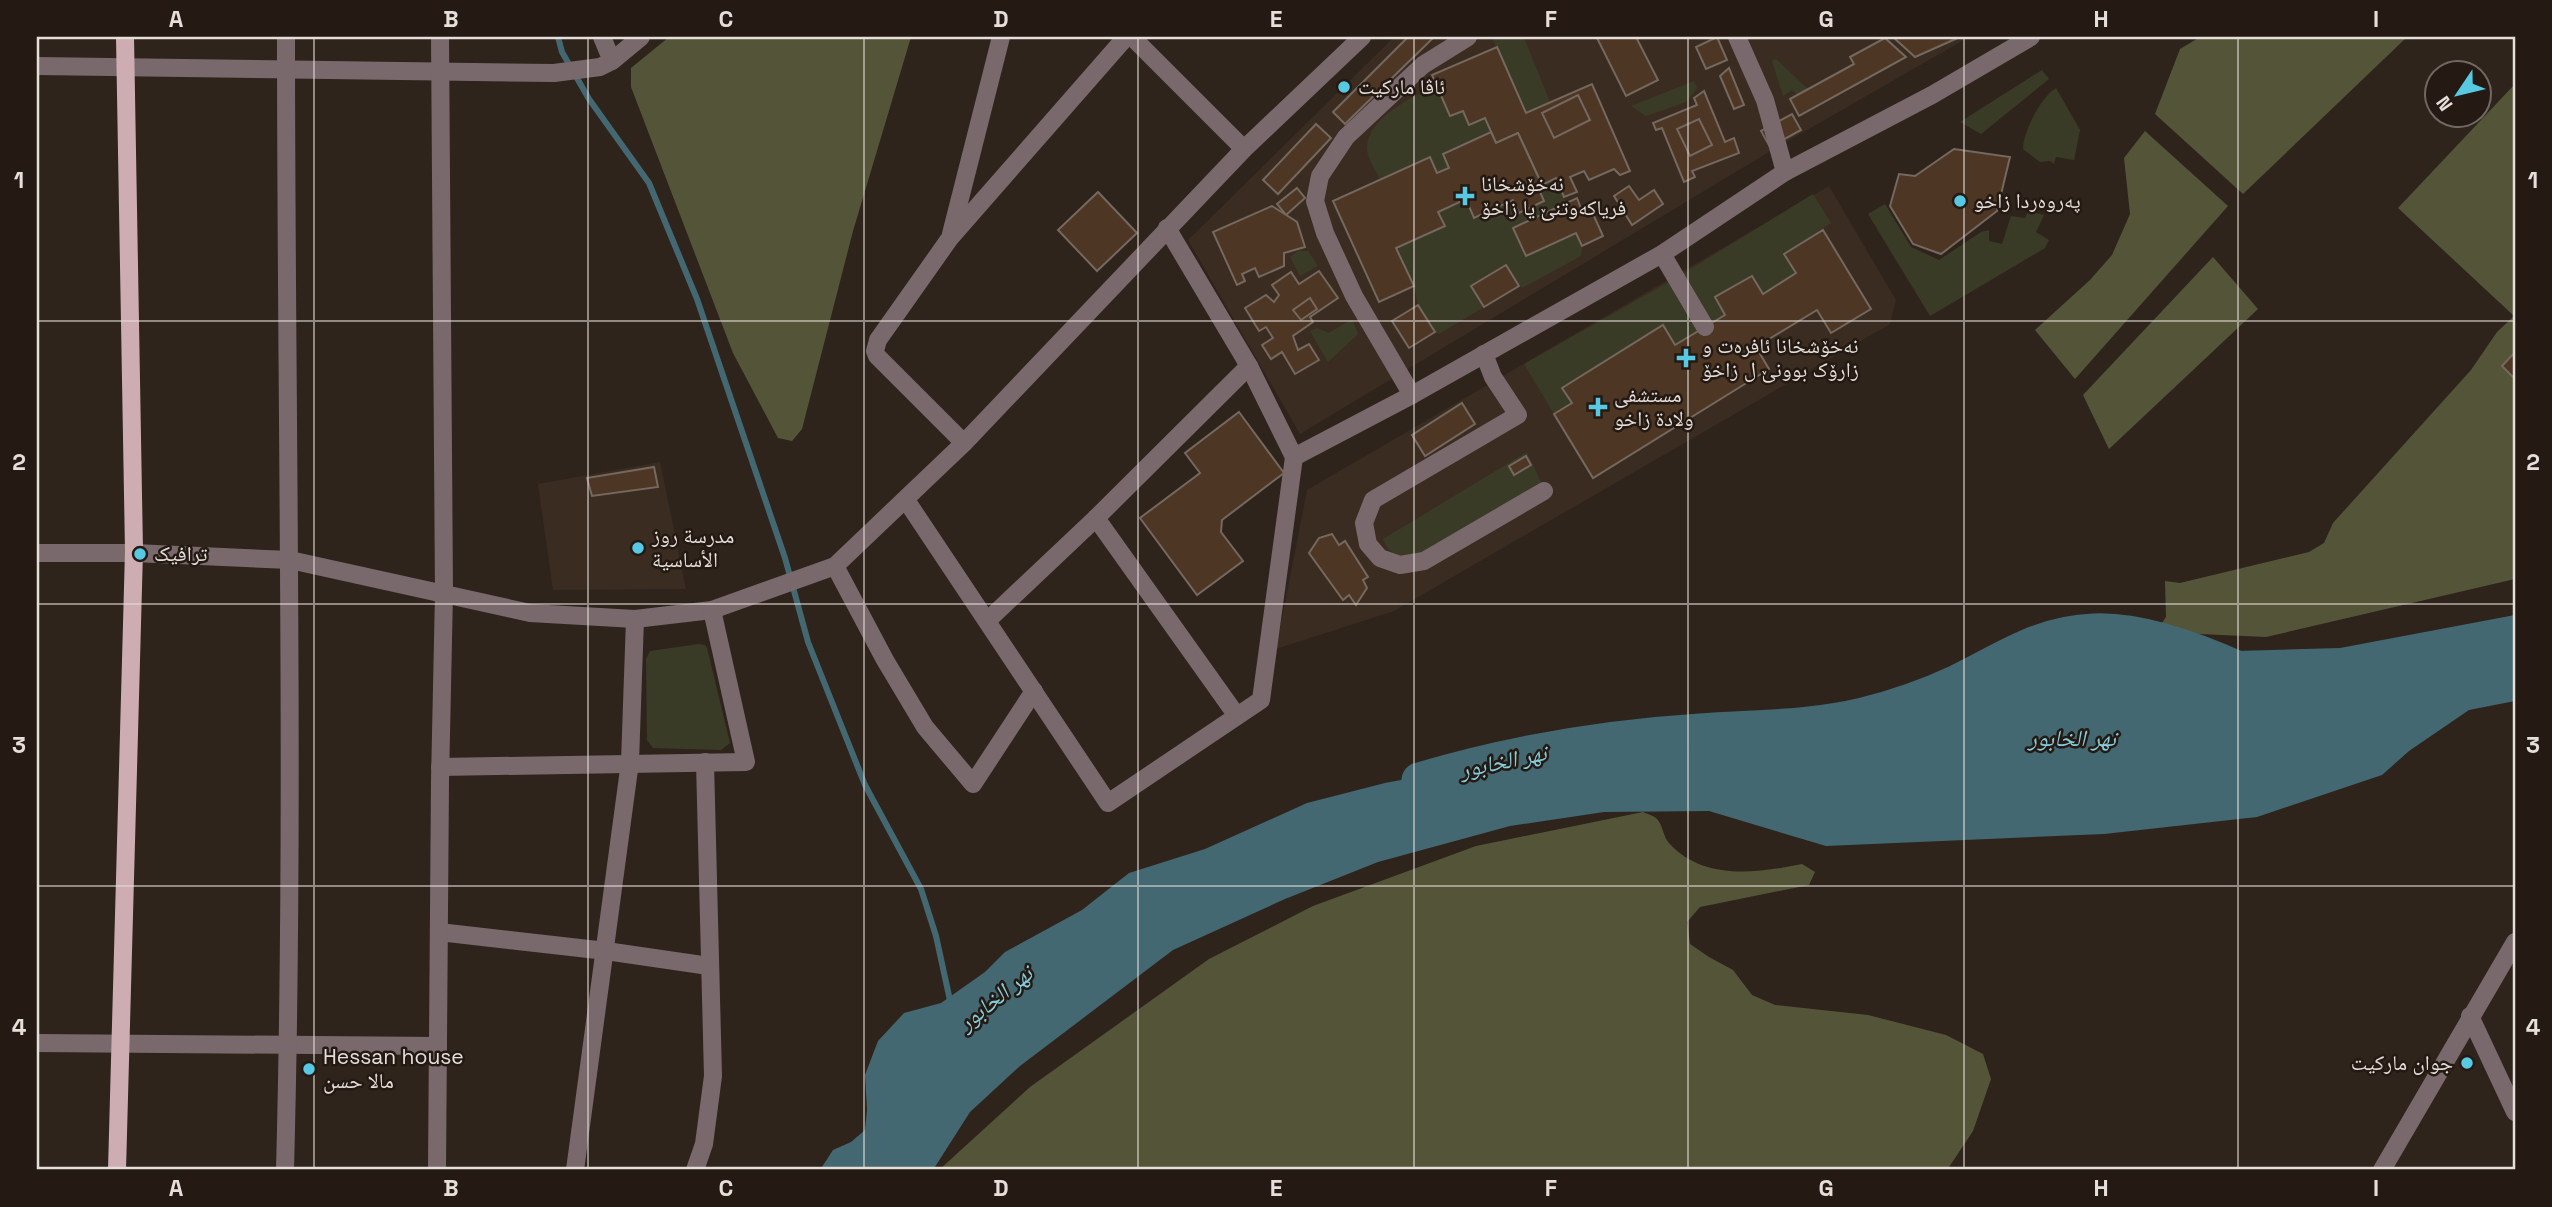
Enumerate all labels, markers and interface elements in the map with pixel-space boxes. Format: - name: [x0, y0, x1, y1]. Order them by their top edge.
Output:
- text: A: [169, 4, 184, 34]
- text: B: [443, 4, 459, 34]
- text: C: [719, 4, 733, 34]
- text: D: [993, 4, 1009, 34]
- text: E: [1270, 4, 1282, 34]
- text: F: [1545, 4, 1557, 34]
- text: G: [1818, 4, 1834, 34]
- text: H: [2093, 4, 2109, 34]
- text: I: [2373, 4, 2379, 34]
- north arrow: [2422, 60, 2492, 130]
- place label: ئاڤا ماركيت: [1358, 73, 1445, 100]
- marker: ئاڤا ماركيت: [1336, 79, 1352, 95]
- text: N: [2431, 91, 2458, 116]
- text: 1: [14, 165, 24, 195]
- text: 1: [2528, 165, 2538, 195]
- place label: نه‌خۆشخانا فرياكه‌وتنێ يا زاخۆ: [1481, 170, 1626, 221]
- marker: نه‌خۆشخانا فرياكه‌وتنێ يا زاخۆ: [1455, 186, 1475, 206]
- place label: په‌روه‌ردا زاخو: [1974, 187, 2081, 214]
- marker: په‌روه‌ردا زاخو: [1952, 193, 1968, 209]
- place label: نەخۆشخانا ئافرەت و زارۆک بوونێ ل زاخۆ: [1702, 332, 1859, 383]
- marker: نەخۆشخانا ئافرەت و زارۆک بوونێ ل زاخۆ: [1676, 348, 1696, 368]
- place label: مستشفى ولادة زاخو: [1614, 381, 1694, 432]
- marker: مستشفى ولادة زاخو: [1588, 397, 1608, 417]
- text: 2: [12, 447, 26, 477]
- text: 2: [2526, 447, 2540, 477]
- place label: مدرسة روز الأساسية: [651, 522, 734, 573]
- place label: ترافیک: [154, 540, 207, 567]
- marker: مدرسة روز الأساسية: [630, 540, 646, 556]
- marker: ترافیک: [132, 546, 148, 562]
- water label: نهر الخابور: [2026, 723, 2119, 753]
- text: 3: [12, 730, 26, 760]
- text: 3: [2526, 730, 2540, 760]
- water label: نهر الخابور: [1455, 737, 1552, 785]
- water label: نهر الخابور: [950, 957, 1041, 1039]
- text: 4: [12, 1012, 27, 1042]
- text: 4: [2526, 1012, 2541, 1042]
- place label: Hessan house مالا حسن: [323, 1043, 464, 1094]
- place label: جوان ماركيت: [2351, 1049, 2453, 1076]
- marker: جوان ماركيت: [2459, 1055, 2475, 1071]
- marker: Hessan house مالا حسن: [301, 1061, 317, 1077]
- text: A: [169, 1173, 184, 1203]
- text: B: [443, 1173, 459, 1203]
- text: C: [719, 1173, 733, 1203]
- text: D: [993, 1173, 1009, 1203]
- text: E: [1270, 1173, 1282, 1203]
- text: F: [1545, 1173, 1557, 1203]
- text: G: [1818, 1173, 1834, 1203]
- text: H: [2093, 1173, 2109, 1203]
- text: I: [2373, 1173, 2379, 1203]

